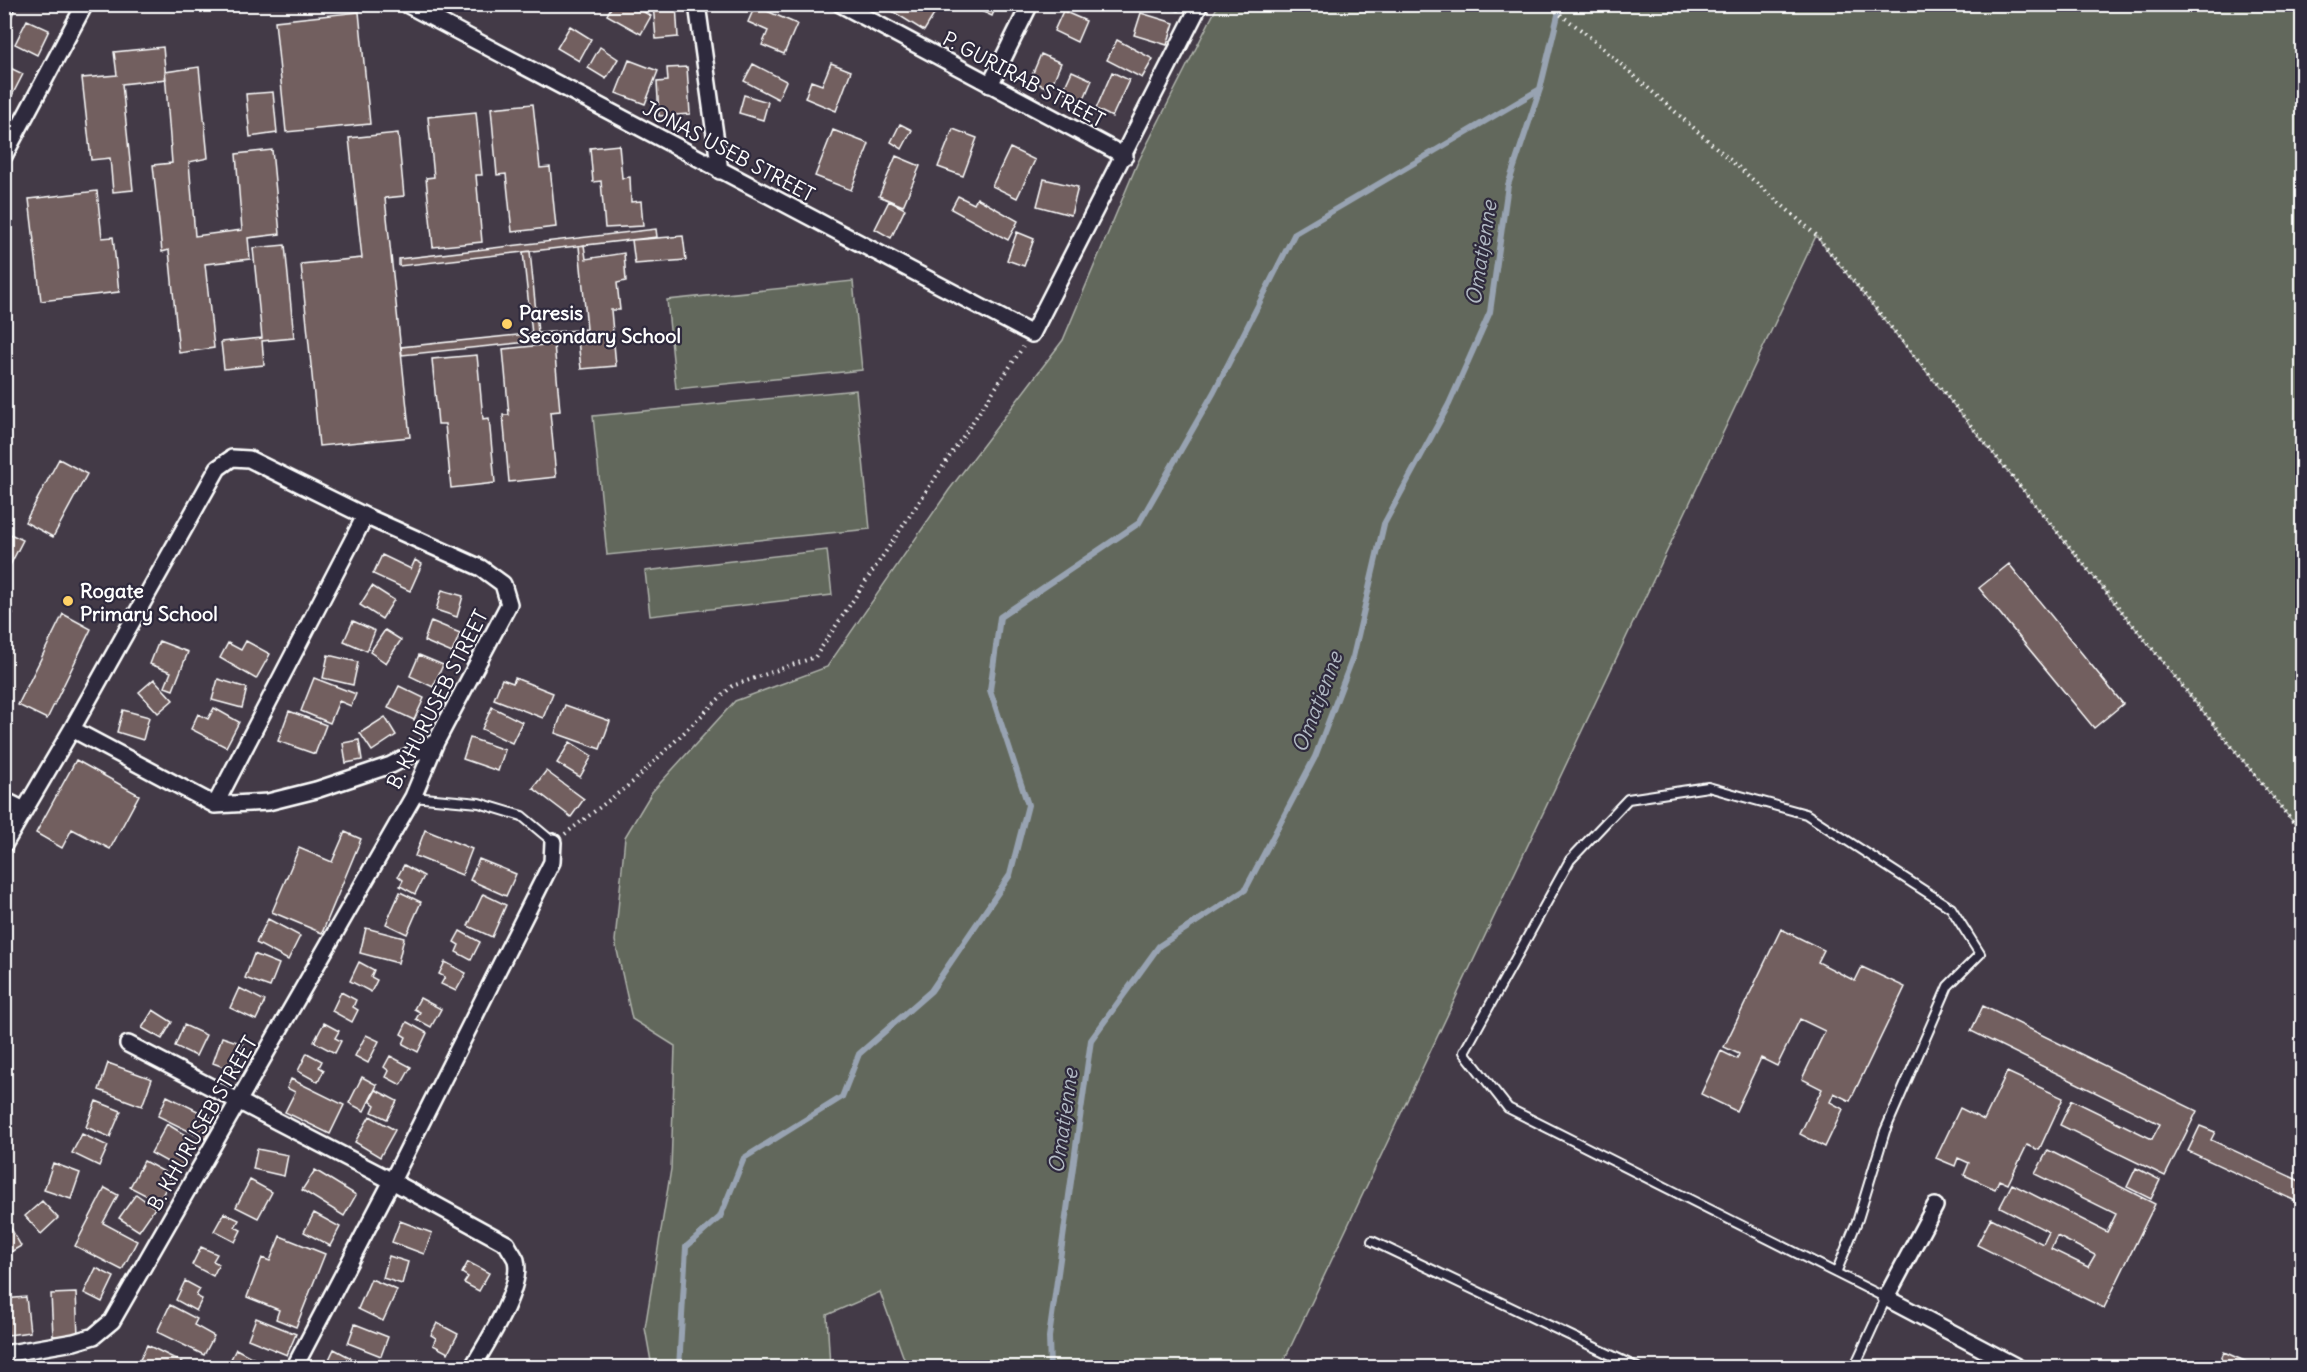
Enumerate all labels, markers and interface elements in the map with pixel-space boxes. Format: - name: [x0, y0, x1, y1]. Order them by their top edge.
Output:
- street label: P. GURIRAB STREET: [939, 26, 1109, 132]
- street label: JONAS USEB STREET: [639, 95, 819, 207]
- water label: Omatjenne: [1459, 197, 1503, 307]
- place label: Paresis Secondary School: [519, 300, 681, 348]
- marker: Paresis Secondary School: [500, 317, 514, 331]
- place label: Rogate Primary School: [80, 578, 218, 626]
- marker: Rogate Primary School: [61, 594, 75, 608]
- street label: B. KHURUSEB STREET: [381, 605, 493, 793]
- water label: Omatjenne: [1286, 646, 1349, 756]
- street label: B. KHURUSEB STREET: [142, 1031, 262, 1215]
- water label: Omatjenne: [1042, 1065, 1084, 1175]

